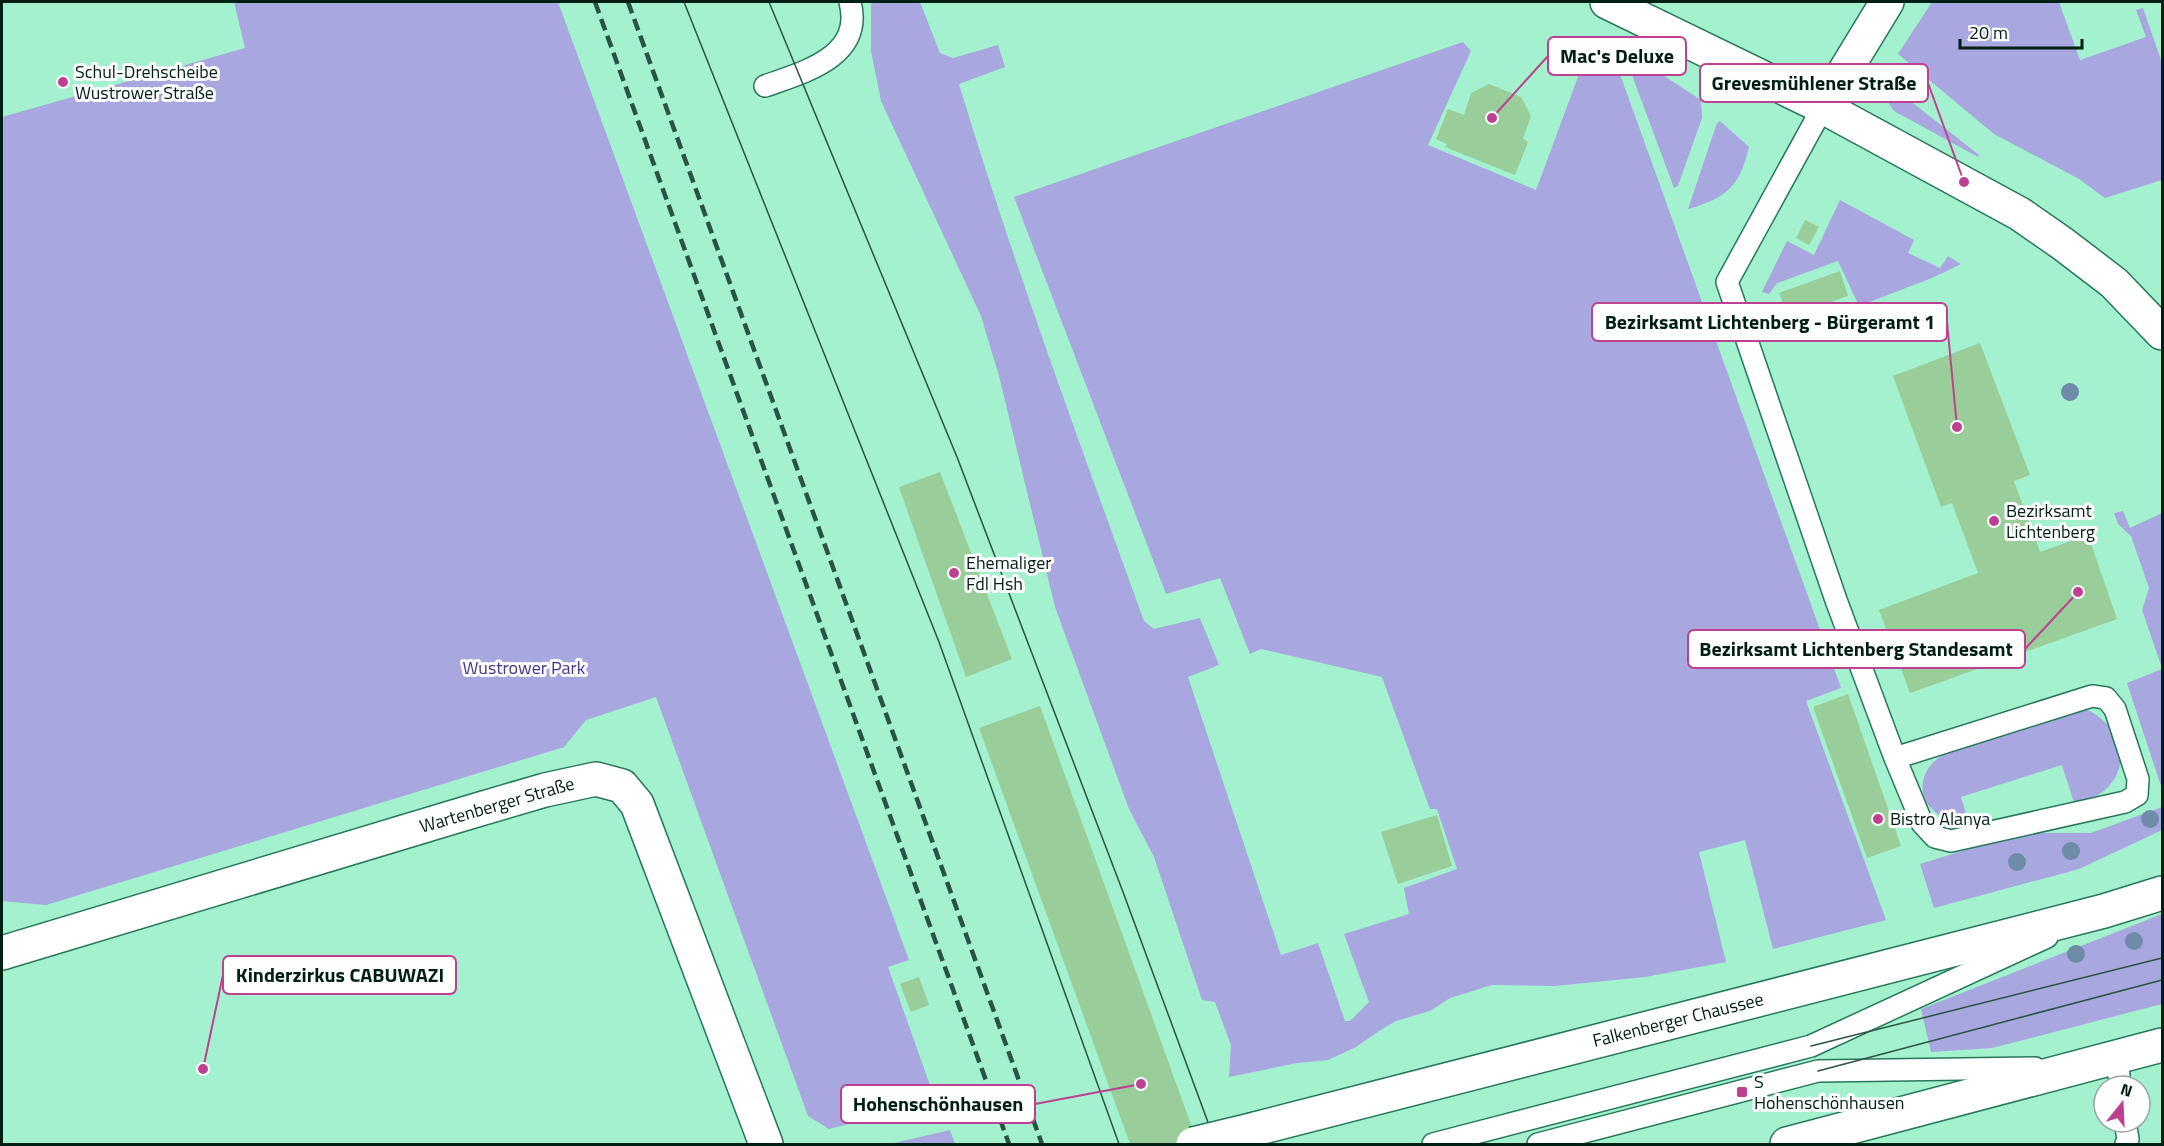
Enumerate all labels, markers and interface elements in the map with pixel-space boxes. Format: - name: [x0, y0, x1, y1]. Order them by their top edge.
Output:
- scale bar: [1960, 12, 2082, 50]
- text: 20 m: [1969, 19, 2008, 46]
- callout: Mac's Deluxe: [1548, 37, 1686, 75]
- text: Mac's Deluxe: [1560, 40, 1674, 71]
- place label: Schul-Drehscheibe Wustrower Straße: [75, 58, 218, 106]
- callout: Grevesmühlener Straße: [1700, 64, 1928, 102]
- text: Grevesmühlener Straße: [1712, 67, 1916, 98]
- marker: Schul-Drehscheibe Wustrower Straße: [56, 75, 70, 89]
- callout: Bezirksamt Lichtenberg - Bürgeramt 1: [1592, 303, 1947, 341]
- text: Bezirksamt Lichtenberg - Bürgeramt 1: [1605, 306, 1935, 337]
- place label: Bezirksamt Lichtenberg: [2006, 497, 2095, 545]
- marker: Bezirksamt Lichtenberg: [1987, 514, 2001, 528]
- place label: Ehemaliger Fdl Hsh: [966, 549, 1051, 597]
- marker: Ehemaliger Fdl Hsh: [947, 566, 961, 580]
- callout: Bezirksamt Lichtenberg Standesamt: [1688, 630, 2025, 668]
- text: Bezirksamt Lichtenberg Standesamt: [1699, 633, 2013, 664]
- park label: Wustrower Park: [463, 654, 586, 681]
- street label: Wartenberger Straße: [416, 770, 577, 840]
- place label: Bistro Alanya: [1890, 805, 1990, 832]
- marker: Bistro Alanya: [1871, 812, 1885, 826]
- callout: Kinderzirkus CABUWAZI: [223, 956, 456, 994]
- text: Kinderzirkus CABUWAZI: [236, 959, 444, 990]
- street label: Falkenberger Chaussee: [1590, 985, 1766, 1054]
- place label: S Hohenschönhausen: [1754, 1068, 1904, 1116]
- north arrow: [2092, 1074, 2152, 1134]
- text: N: [2118, 1077, 2136, 1103]
- callout: Hohenschönhausen: [841, 1085, 1035, 1123]
- marker: S Hohenschönhausen: [1735, 1085, 1749, 1099]
- text: Hohenschönhausen: [853, 1088, 1023, 1119]

